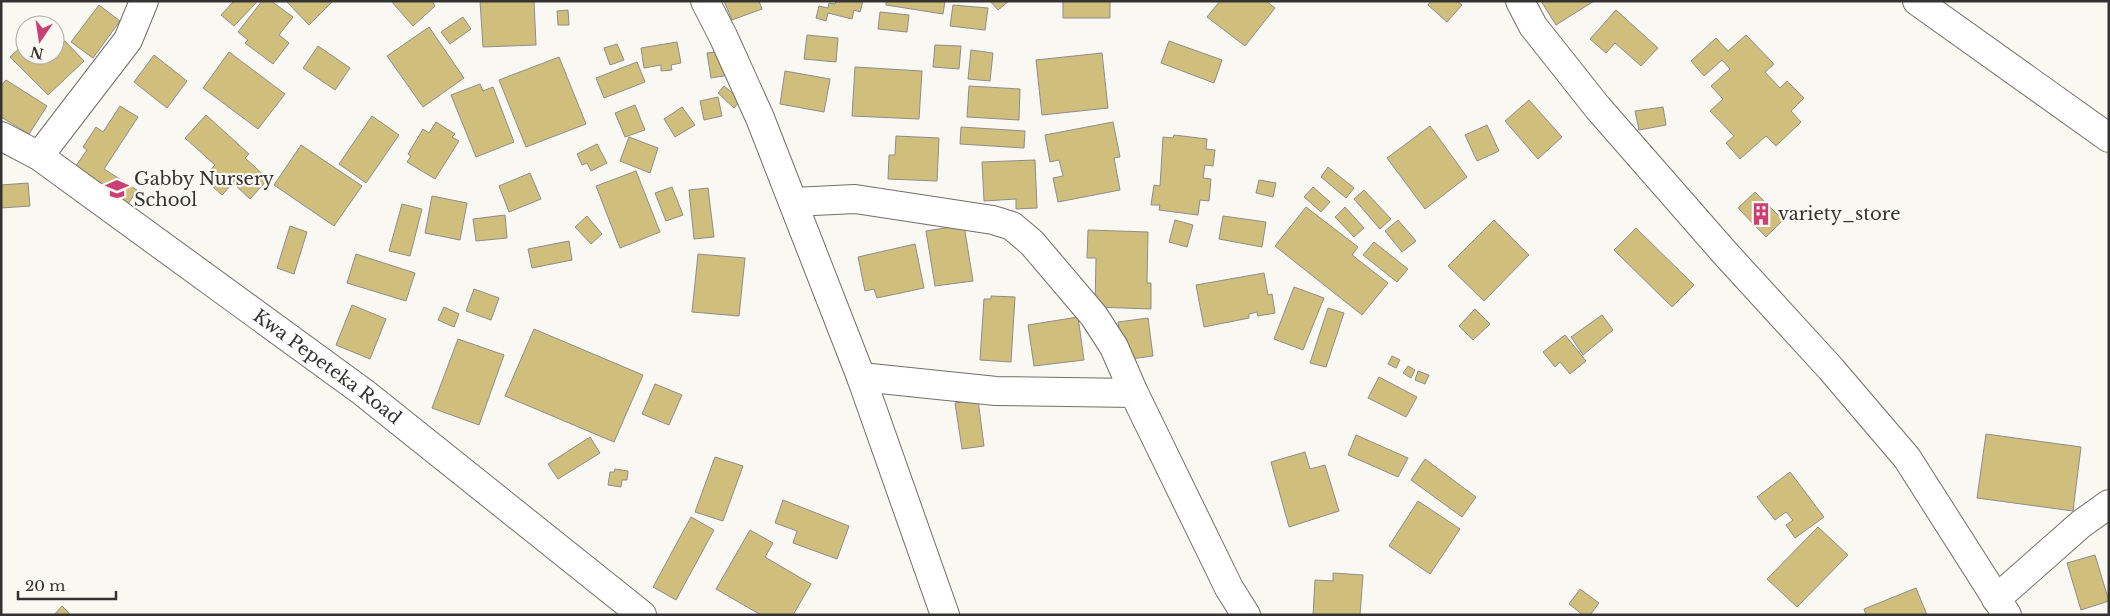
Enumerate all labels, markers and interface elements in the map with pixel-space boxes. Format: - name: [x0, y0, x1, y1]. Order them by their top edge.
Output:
- north arrow: [15, 15, 65, 65]
- text: N: [29, 42, 46, 63]
- place label: Gabby Nursery School: [134, 168, 274, 211]
- school or university icon: Gabby Nursery School: [104, 176, 130, 202]
- building icon: variety_store: [1748, 201, 1774, 227]
- place label: variety_store: [1778, 203, 1901, 225]
- street label: Kwa Pepeteka Road: [249, 305, 406, 429]
- scale bar: [18, 568, 115, 600]
- text: 20 m: [25, 576, 65, 595]

